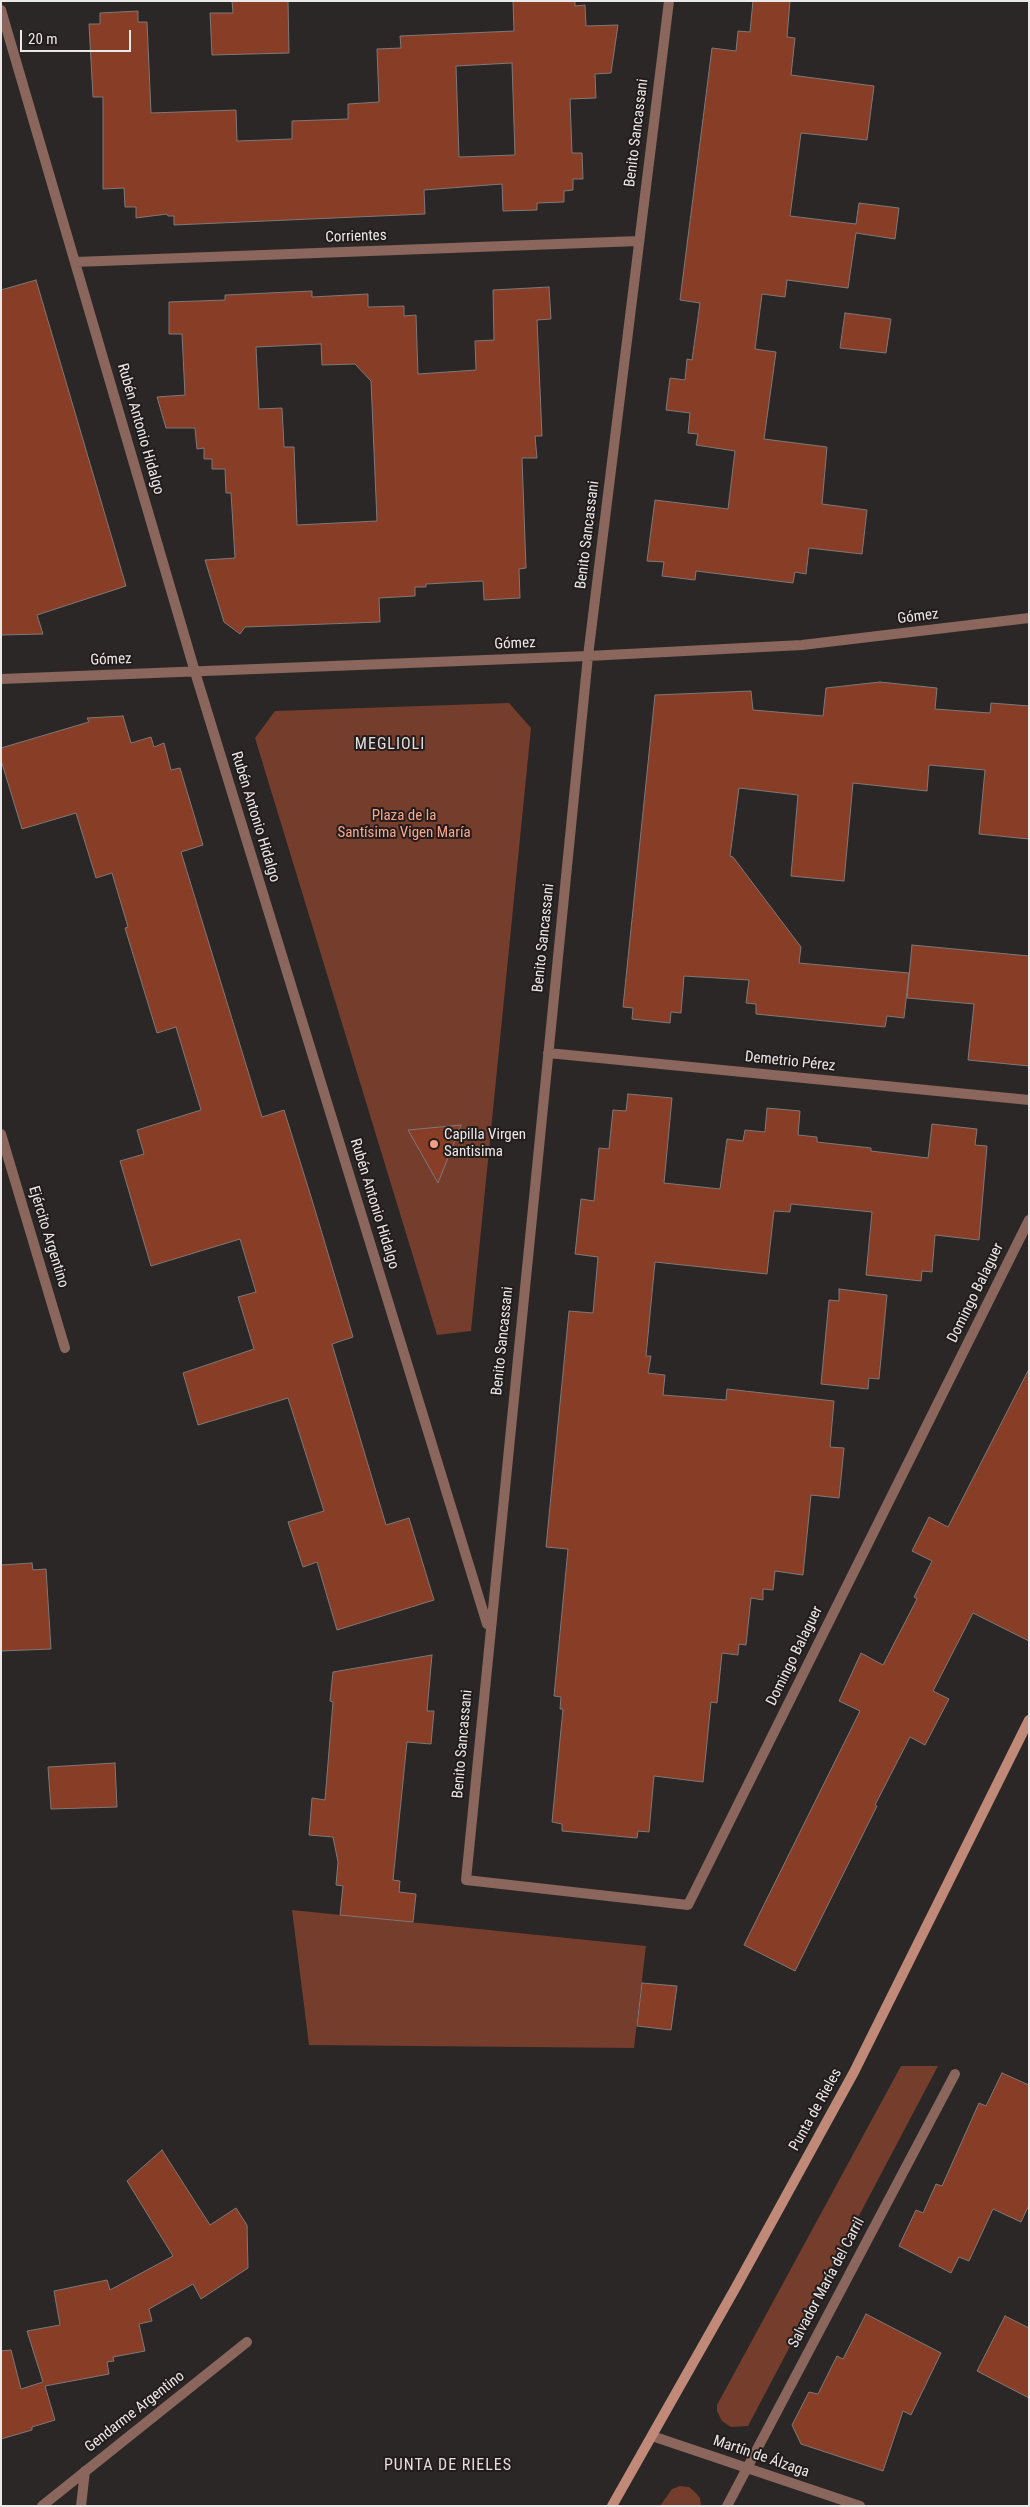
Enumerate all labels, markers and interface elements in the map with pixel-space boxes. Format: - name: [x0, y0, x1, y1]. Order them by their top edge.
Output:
- scale bar: [22, 20, 134, 52]
- text: 20 m: [28, 30, 58, 48]
- street label: Benito Sancassani: [621, 78, 653, 188]
- street label: Corrientes: [325, 227, 387, 247]
- street label: Rubén Antonio Hidalgo: [113, 361, 167, 497]
- street label: Benito Sancassani: [572, 480, 604, 590]
- street label: Gómez: [896, 606, 940, 628]
- street label: Gómez: [494, 634, 536, 654]
- street label: Gómez: [90, 650, 132, 670]
- district label: MEGLIOLI: [354, 735, 426, 755]
- street label: Rubén Antonio Hidalgo: [227, 750, 283, 884]
- park label: Plaza de la Santísima Vigen María: [337, 807, 471, 842]
- street label: Benito Sancassani: [529, 883, 559, 993]
- street label: Demetrio Pérez: [744, 1048, 836, 1076]
- place label: Capilla Virgen Santisima: [444, 1126, 526, 1161]
- street label: Rubén Antonio Hidalgo: [346, 1137, 402, 1271]
- marker: Capilla Virgen Santisima: [428, 1138, 440, 1150]
- street label: Ejército Argentino: [24, 1184, 72, 1290]
- street label: Domingo Balaguer: [944, 1240, 1008, 1346]
- street label: Benito Sancassani: [488, 1286, 518, 1396]
- street label: Domingo Balaguer: [763, 1603, 827, 1709]
- street label: Benito Sancassani: [449, 1689, 477, 1799]
- street label: Punta de Rieles: [786, 2066, 846, 2154]
- street label: Salvador María del Carril: [785, 2215, 869, 2351]
- street label: Gendarme Argentino: [82, 2367, 188, 2457]
- street label: Martín de Álzaga: [711, 2432, 811, 2482]
- district label: PUNTA DE RIELES: [382, 2456, 514, 2476]

